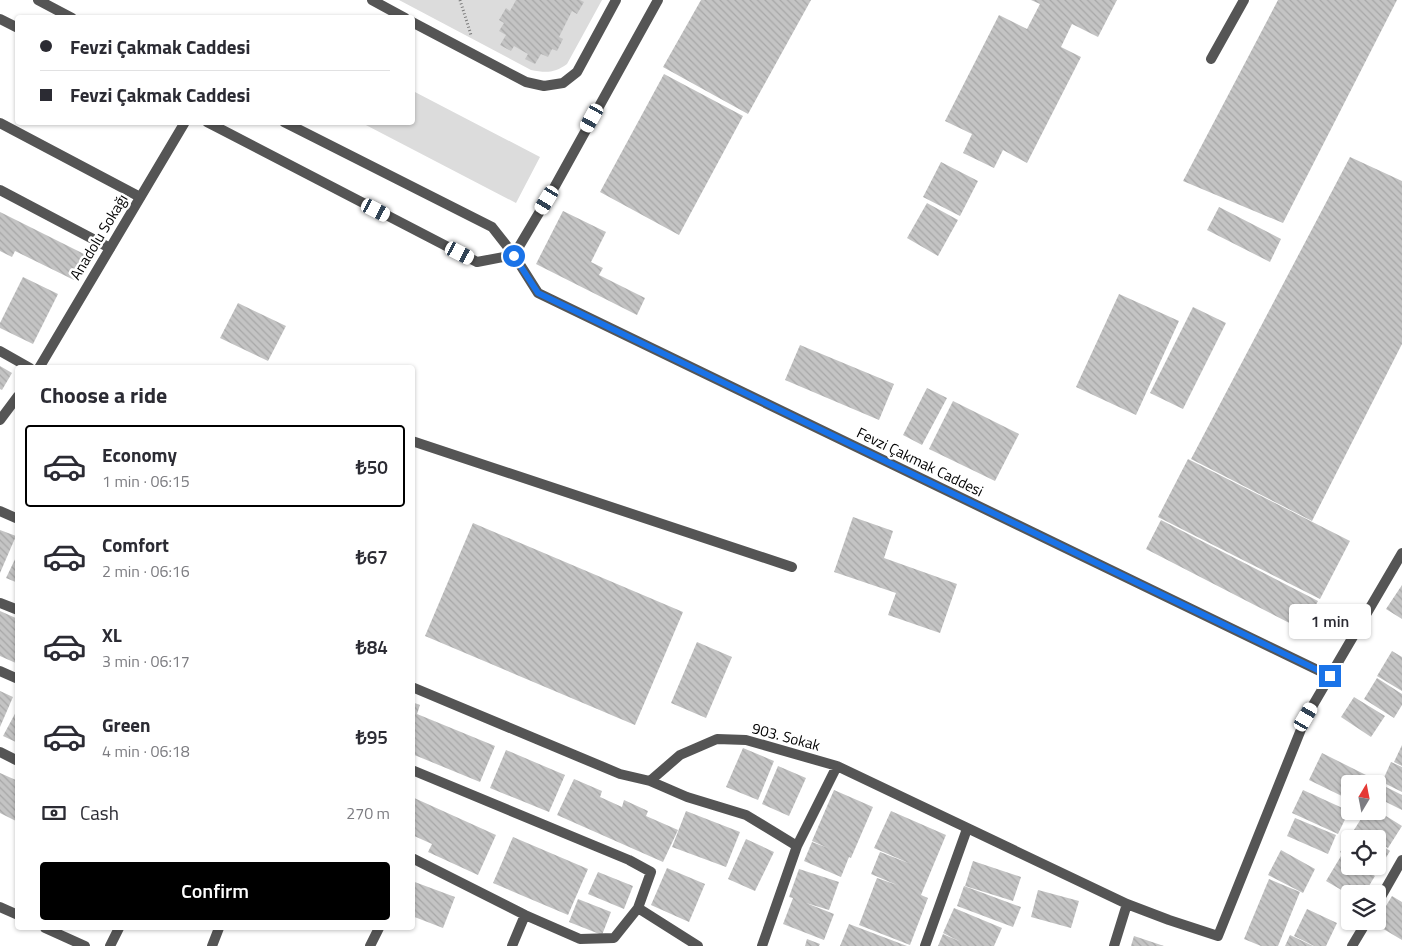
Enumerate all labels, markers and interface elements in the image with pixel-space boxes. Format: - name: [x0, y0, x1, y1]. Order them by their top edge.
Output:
- text: Fevzi Çakmak Caddesi: [70, 32, 250, 61]
- text: Fevzi Çakmak Caddesi: [70, 80, 250, 109]
- car: [578, 101, 605, 135]
- car: [532, 183, 561, 217]
- street label: Anadolu Sokağı: [64, 189, 133, 284]
- car: [359, 197, 392, 223]
- car: [443, 240, 476, 266]
- route start: [503, 245, 525, 267]
- text: Choose a ride: [40, 378, 167, 412]
- street label: Fevzi Çakmak Caddesi: [853, 421, 987, 502]
- text: Economy: [102, 440, 177, 469]
- icon: car: [42, 444, 87, 489]
- text: ₺50: [356, 452, 388, 481]
- text: 1 min · 06:15: [102, 469, 190, 493]
- text: Comfort: [102, 530, 169, 559]
- icon: car: [42, 534, 87, 579]
- text: ₺67: [356, 542, 388, 571]
- text: 2 min · 06:16: [102, 559, 190, 583]
- callout: 1 min: [1289, 604, 1371, 638]
- text: 1 min: [1311, 609, 1349, 633]
- text: XL: [102, 620, 122, 649]
- icon: car: [42, 624, 87, 669]
- text: ₺84: [356, 632, 388, 661]
- text: 3 min · 06:17: [102, 649, 190, 673]
- route end: [1319, 665, 1341, 687]
- car: [1292, 700, 1319, 734]
- text: Green: [102, 710, 151, 739]
- icon: car: [42, 714, 87, 759]
- street label: 903. Sokak: [750, 716, 823, 757]
- text: ₺95: [356, 722, 388, 751]
- text: 4 min · 06:18: [102, 739, 190, 763]
- north arrow: [1341, 775, 1386, 820]
- map controls: [1341, 775, 1386, 930]
- text: Cash: [80, 798, 119, 827]
- icon: cash: [40, 799, 68, 827]
- text: 270 m: [346, 801, 390, 825]
- button: locate: [1341, 830, 1386, 875]
- button: Confirm: [40, 862, 390, 920]
- button: layers: [1341, 885, 1386, 930]

